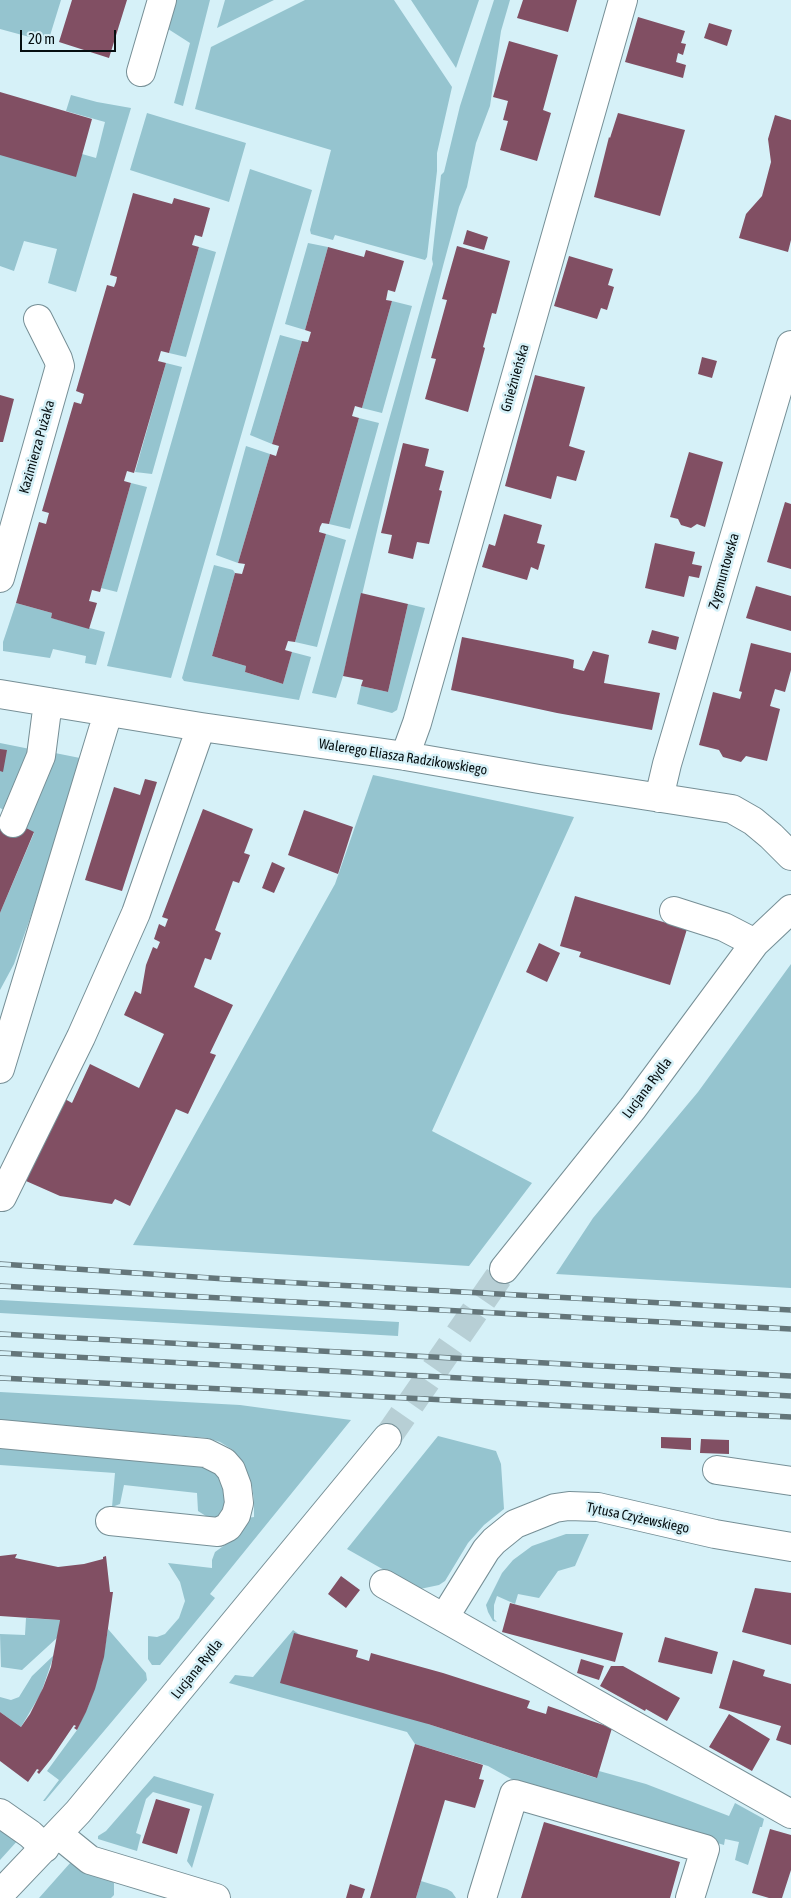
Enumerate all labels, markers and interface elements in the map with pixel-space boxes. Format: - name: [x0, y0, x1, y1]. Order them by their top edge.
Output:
- scale bar: [22, 20, 119, 52]
- text: 20 m: [28, 30, 55, 47]
- street label: Gnieźnieńska: [497, 342, 533, 414]
- street label: Kazimierza Pużaka: [16, 398, 58, 496]
- street label: Zygmuntowska: [705, 531, 743, 611]
- street label: Walerego Eliasza Radzikowskiego: [318, 735, 488, 779]
- street label: Lucjana Rydla: [619, 1054, 675, 1122]
- street label: Tytusa Czyżewskiego: [585, 1499, 691, 1537]
- street label: Lucjana Rydla: [168, 1636, 226, 1702]

